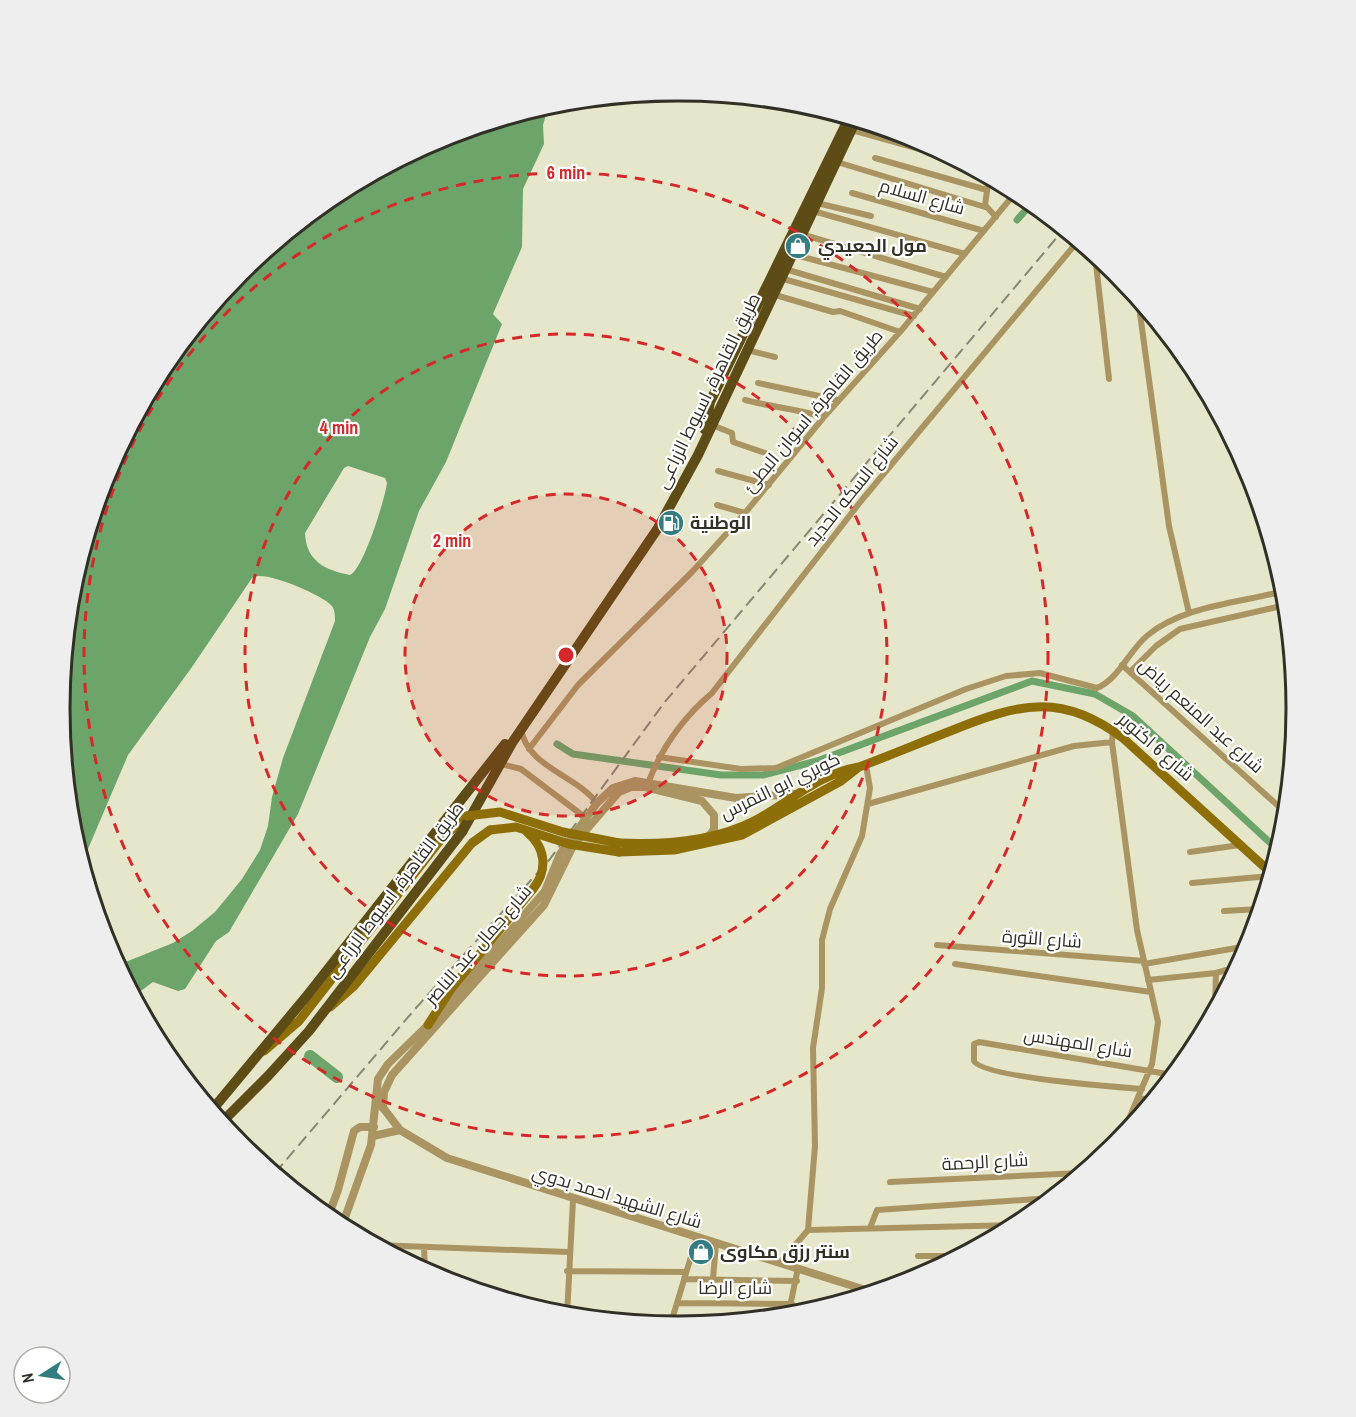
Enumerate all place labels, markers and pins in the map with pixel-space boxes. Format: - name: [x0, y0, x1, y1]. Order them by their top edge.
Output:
- shop icon: مول الجعيدي: [783, 231, 813, 261]
- place label: مول الجعيدي: [818, 233, 927, 260]
- fuel station icon: الوطنية: [656, 508, 686, 538]
- place label: الوطنية: [690, 510, 752, 535]
- centre of rings: [556, 645, 576, 665]
- shop icon: سنتر رزق مكاوى: [686, 1237, 716, 1267]
- place label: سنتر رزق مكاوى: [720, 1239, 850, 1264]

